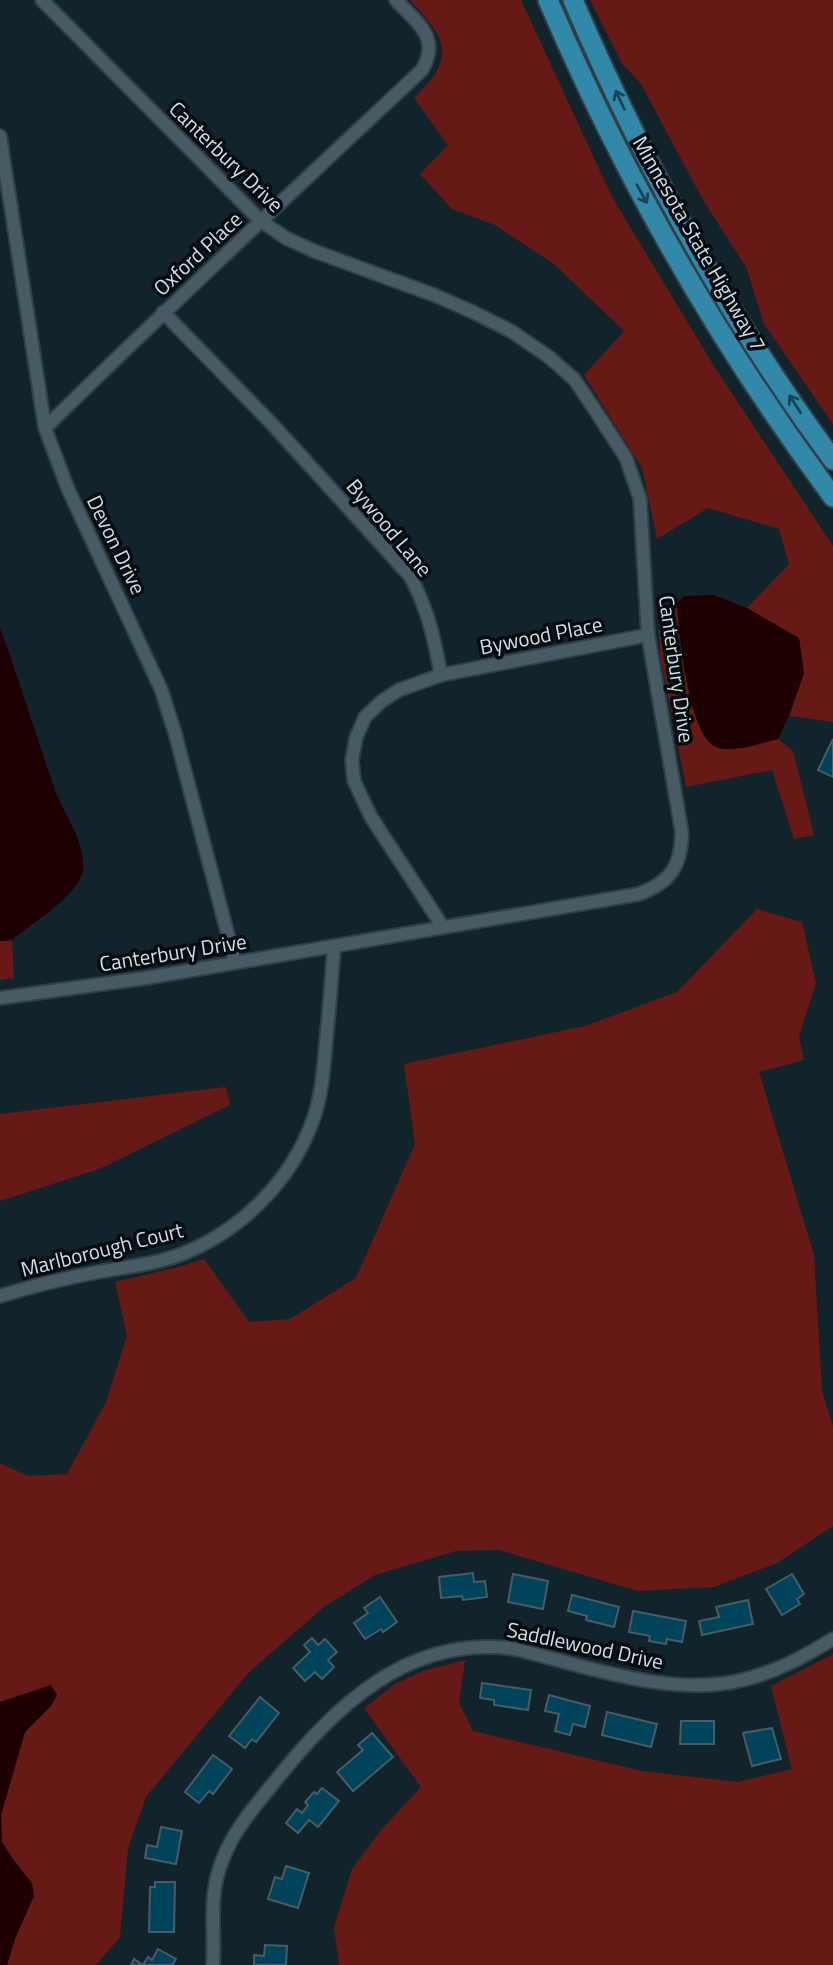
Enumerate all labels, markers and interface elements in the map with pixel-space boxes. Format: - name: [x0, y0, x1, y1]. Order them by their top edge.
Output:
- one-way arrow: [613, 90, 626, 112]
- street label: Canterbury Drive: [162, 93, 291, 219]
- street label: Minnesota State Highway 7: [625, 130, 775, 357]
- one-way arrow: [635, 183, 649, 203]
- street label: Oxford Place: [146, 204, 249, 303]
- one-way arrow: [787, 394, 801, 414]
- street label: Bywood Lane: [339, 471, 440, 583]
- street label: Devon Drive: [79, 490, 155, 600]
- street label: Canterbury Drive: [651, 593, 703, 745]
- street label: Bywood Place: [477, 607, 605, 663]
- street label: Canterbury Drive: [97, 925, 249, 979]
- street label: Marlborough Court: [17, 1213, 187, 1285]
- street label: Saddlewood Drive: [504, 1613, 666, 1677]

